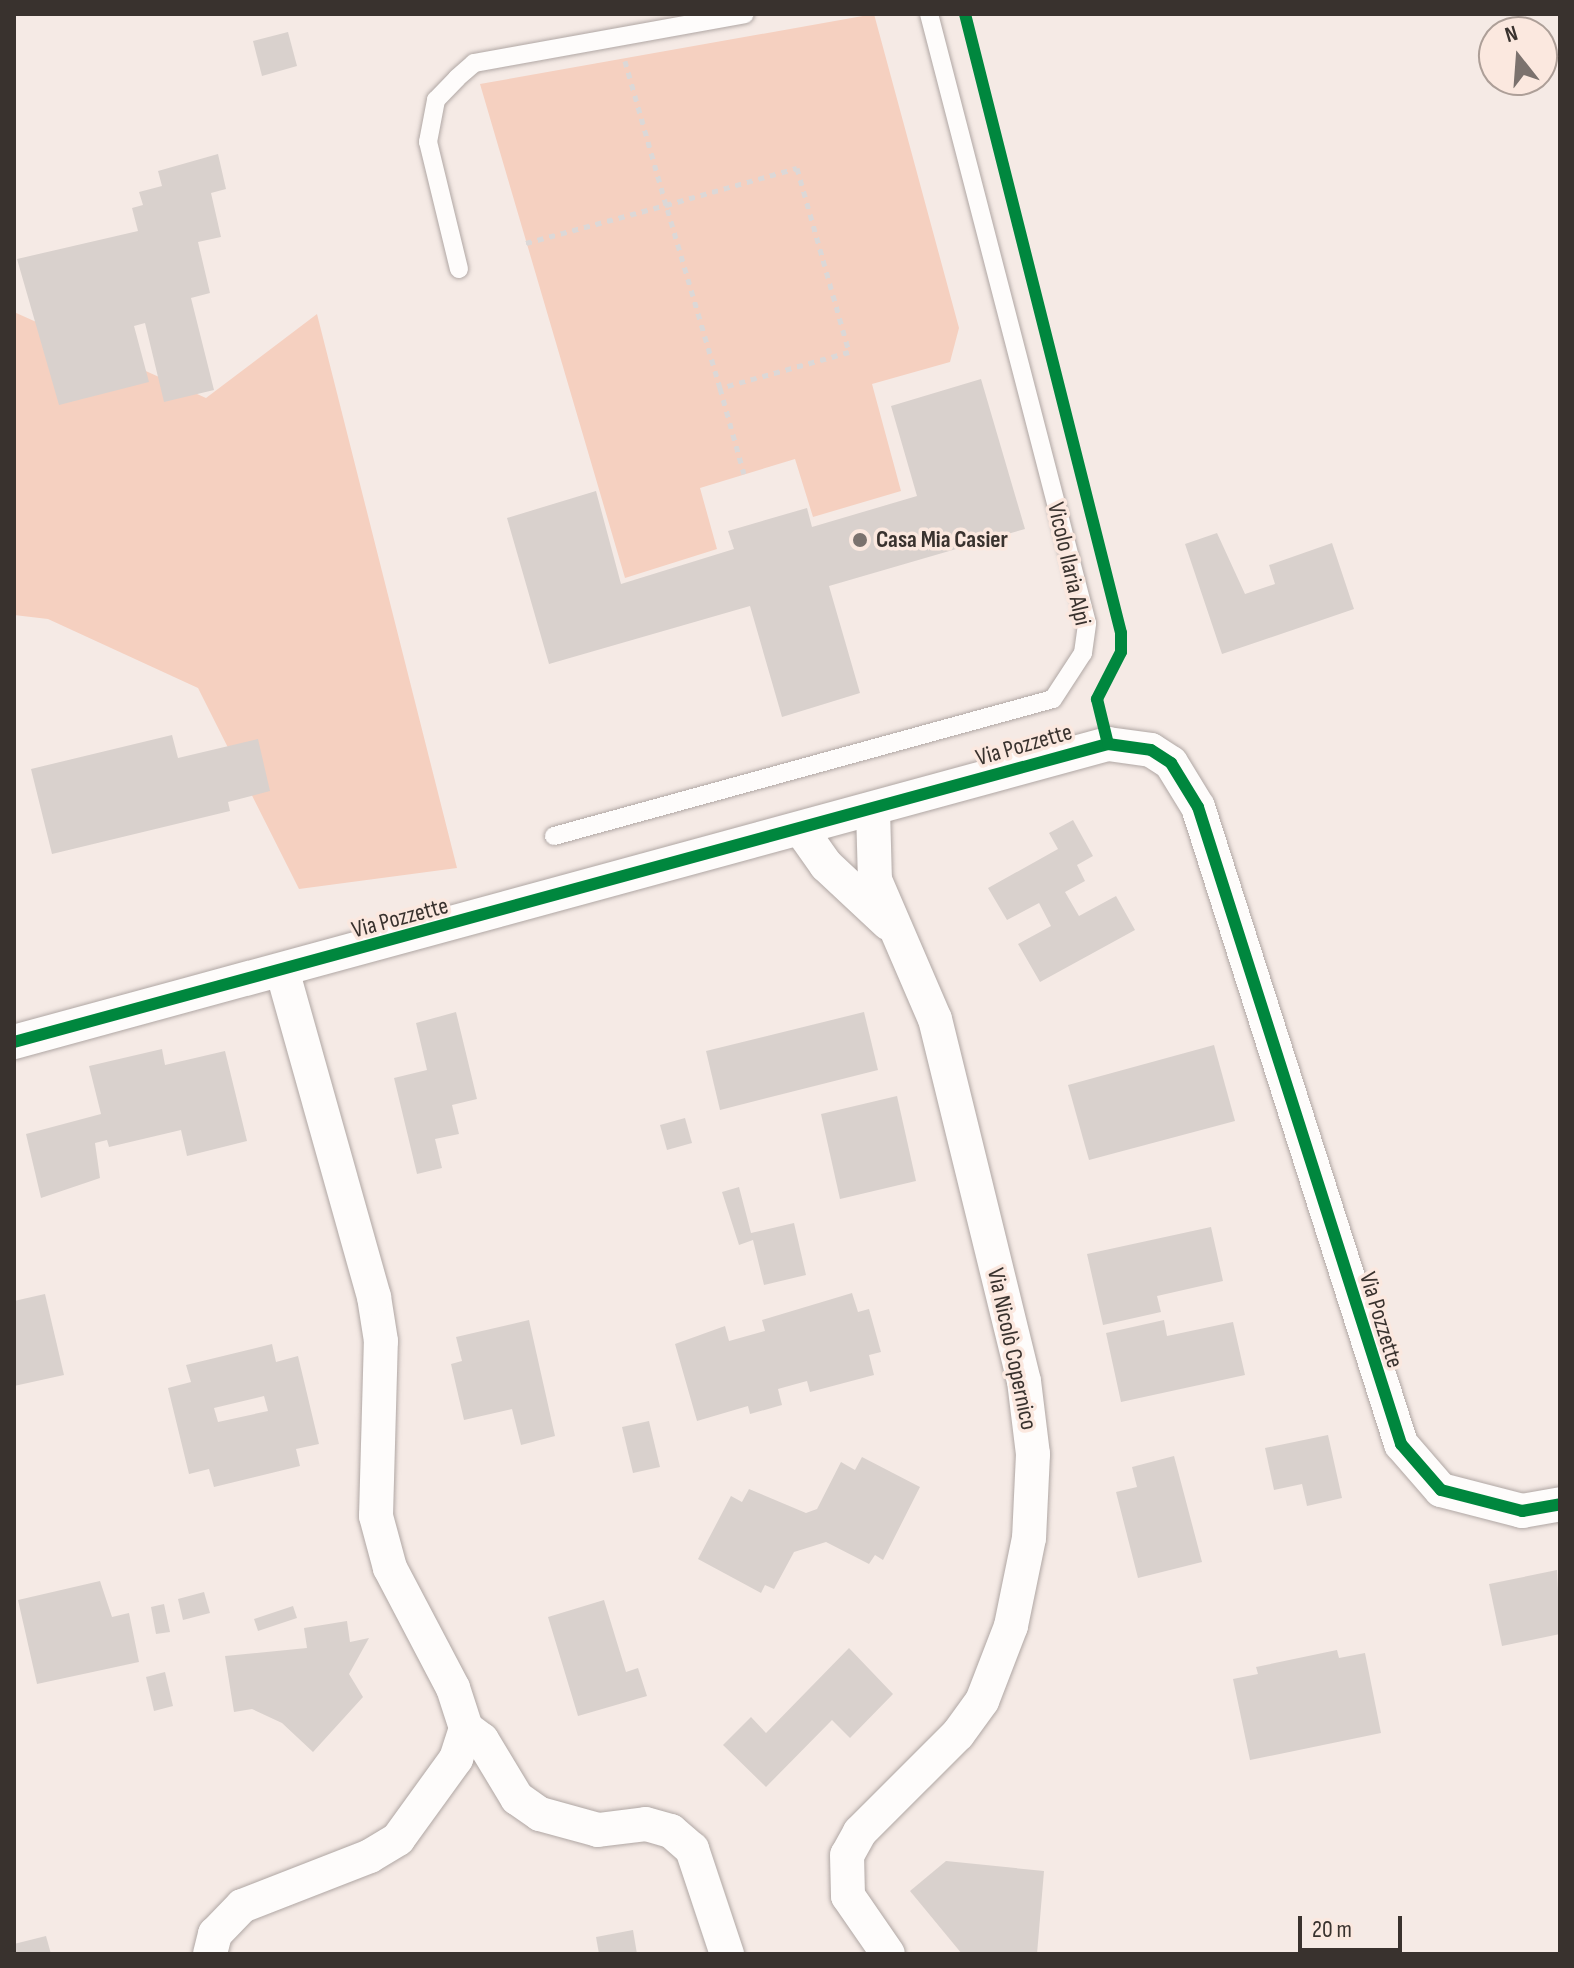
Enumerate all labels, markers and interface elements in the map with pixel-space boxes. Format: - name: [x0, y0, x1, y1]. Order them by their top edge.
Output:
- north arrow: [1478, 16, 1558, 96]
- text: N: [1502, 20, 1521, 49]
- street label: Vicolo Ilaria Alpi: [1041, 500, 1097, 628]
- place label: Casa Mia Casier: [876, 526, 1008, 554]
- marker: Casa Mia Casier: [851, 531, 869, 549]
- street label: Via Pozzette: [973, 718, 1075, 772]
- street label: Via Pozzette: [349, 891, 451, 945]
- street label: Via Nicolò Copernico: [981, 1265, 1043, 1433]
- street label: Via Pozzette: [1353, 1269, 1409, 1371]
- scale bar: [1302, 1900, 1406, 1950]
- text: 20 m: [1312, 1915, 1352, 1944]

